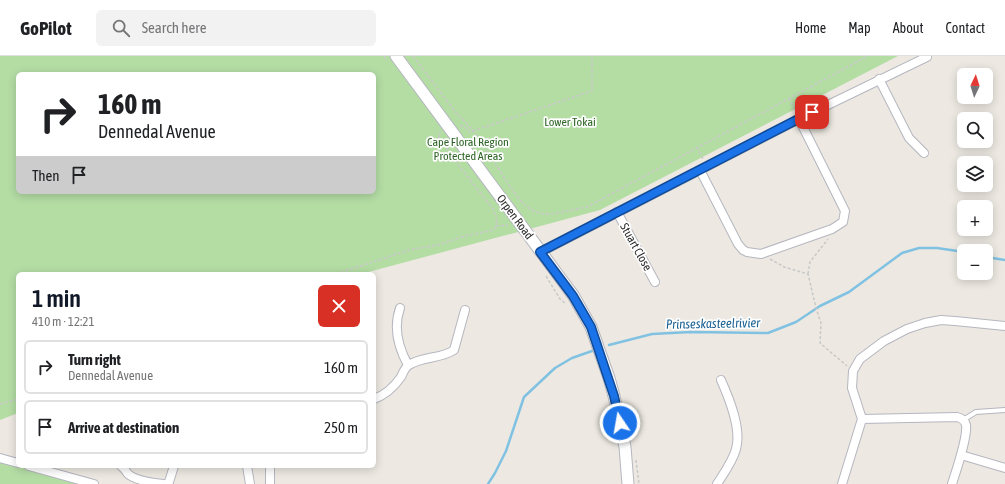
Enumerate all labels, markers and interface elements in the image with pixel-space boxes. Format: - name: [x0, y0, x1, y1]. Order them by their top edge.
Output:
- search box: [96, 10, 376, 46]
- text: GoPilot: [20, 17, 72, 39]
- icon: search: [110, 17, 132, 39]
- text: Search here: [142, 19, 206, 36]
- text: Home: [795, 20, 826, 36]
- text: Map: [848, 20, 871, 36]
- text: About: [893, 20, 924, 36]
- text: Contact: [946, 20, 985, 36]
- north arrow: [957, 68, 993, 104]
- map controls: [957, 68, 993, 280]
- icon: right: [32, 88, 84, 140]
- text: 160 m: [98, 88, 161, 120]
- pin: [795, 95, 829, 129]
- icon: arrive: [801, 101, 823, 123]
- button: search: [957, 112, 993, 148]
- park label: Lower Tokai: [544, 115, 596, 129]
- text: Dennedal Avenue: [98, 121, 216, 142]
- park label: Cape Floral Region Protected Areas: [427, 135, 509, 163]
- button: layers: [957, 156, 993, 192]
- icon: arrive: [68, 164, 90, 186]
- text: Then: [32, 167, 60, 184]
- street label: Orpen Road: [494, 192, 536, 242]
- button: +: [957, 200, 993, 236]
- street label: Stuart Close: [617, 221, 655, 273]
- button: −: [957, 244, 993, 280]
- text: 1 min: [32, 285, 81, 312]
- button: close: [318, 285, 360, 327]
- text: 410 m · 12:21: [32, 314, 95, 329]
- water label: Prinseskasteelrivier: [666, 315, 761, 332]
- text: Turn right: [68, 351, 121, 368]
- icon: right: [34, 356, 56, 378]
- text: 160 m: [324, 359, 358, 376]
- text: Dennedal Avenue: [68, 368, 153, 383]
- position arrow: [599, 402, 641, 444]
- icon: arrive: [34, 416, 56, 438]
- text: Arrive at destination: [68, 419, 179, 436]
- text: 250 m: [324, 419, 358, 436]

